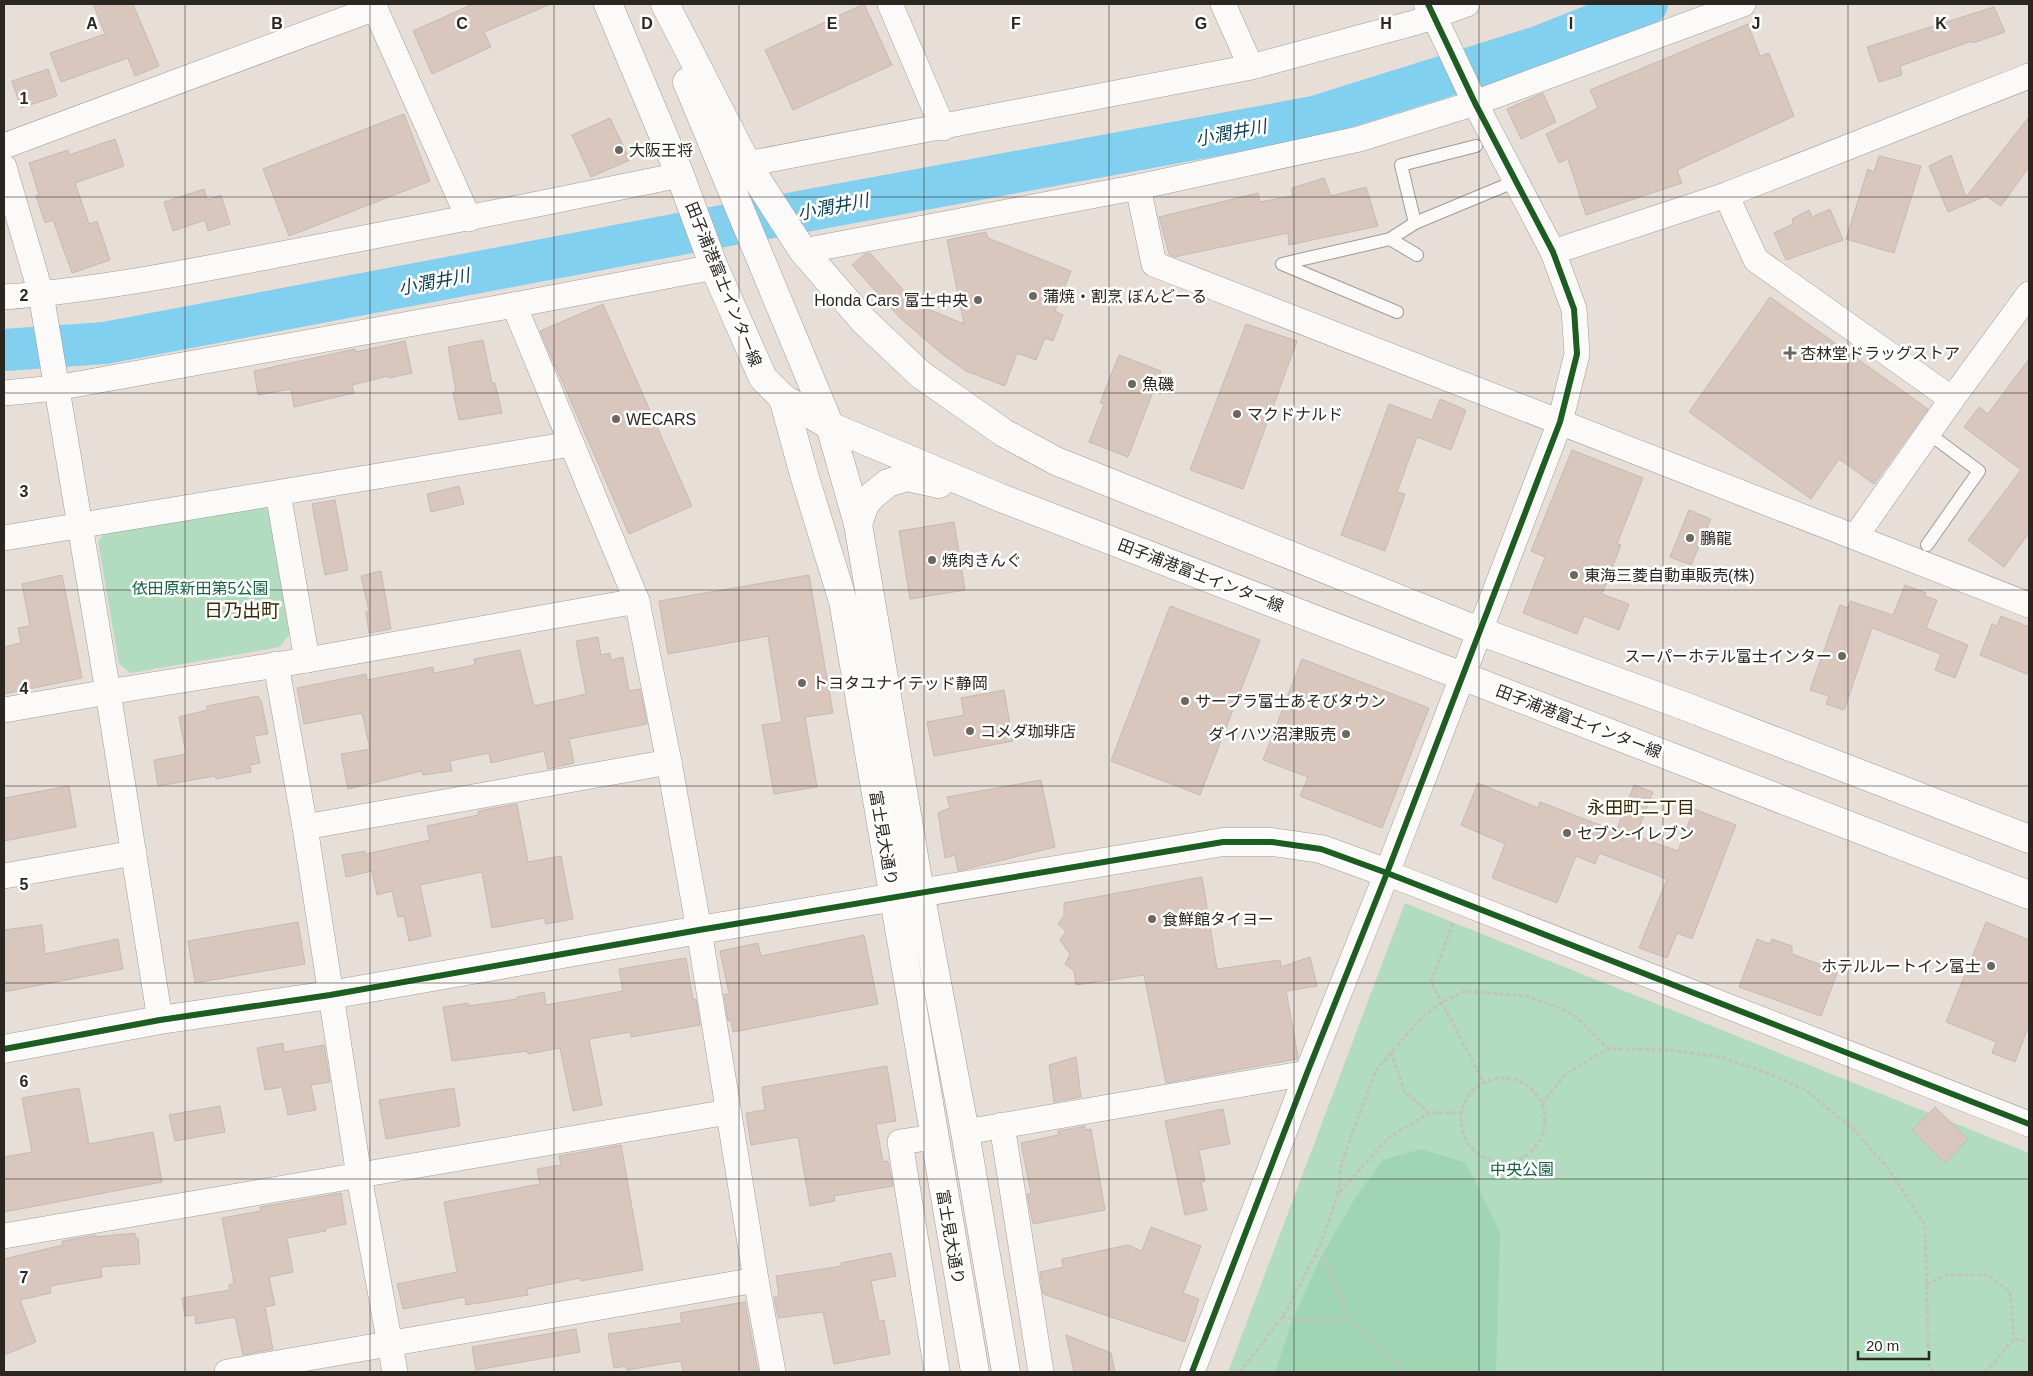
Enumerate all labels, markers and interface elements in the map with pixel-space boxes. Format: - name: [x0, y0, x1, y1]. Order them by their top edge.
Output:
- text: A: [86, 15, 98, 32]
- text: B: [271, 15, 283, 32]
- text: C: [456, 15, 468, 32]
- text: D: [641, 15, 653, 32]
- text: E: [827, 15, 838, 32]
- text: F: [1011, 15, 1021, 32]
- text: G: [1195, 15, 1207, 32]
- text: H: [1380, 15, 1392, 32]
- text: I: [1569, 15, 1573, 32]
- text: J: [1752, 15, 1760, 32]
- text: K: [1935, 15, 1947, 32]
- text: 1: [20, 90, 29, 107]
- water label: 小潤井川: [1194, 116, 1270, 150]
- place label: 大阪王将: [629, 142, 693, 159]
- marker: 大阪王将: [613, 144, 625, 156]
- water label: 小潤井川: [796, 190, 872, 224]
- street label: 田子浦港富士インター線: [683, 199, 764, 369]
- water label: 小潤井川: [397, 265, 473, 299]
- text: 2: [20, 287, 29, 304]
- place label: 蒲焼・割烹 ぼんどーる: [1043, 288, 1207, 305]
- marker: 蒲焼・割烹 ぼんどーる: [1027, 290, 1039, 302]
- place label: Honda Cars 富士中央: [814, 292, 968, 309]
- marker: Honda Cars 富士中央: [972, 294, 984, 306]
- place label: 杏林堂ドラッグストア: [1800, 345, 1960, 362]
- marker: 杏林堂ドラッグストア: [1784, 347, 1796, 359]
- place label: 魚磯: [1142, 375, 1174, 393]
- marker: 魚磯: [1126, 378, 1138, 390]
- place label: マクドナルド: [1247, 406, 1343, 423]
- marker: マクドナルド: [1231, 408, 1243, 420]
- place label: WECARS: [626, 411, 696, 428]
- marker: WECARS: [610, 413, 622, 425]
- text: 3: [20, 483, 29, 500]
- place label: 鵬龍: [1700, 530, 1732, 547]
- marker: 鵬龍: [1684, 532, 1696, 544]
- street label: 田子浦港富士インター線: [1116, 536, 1286, 615]
- place label: 焼肉きんぐ: [942, 552, 1022, 569]
- marker: 焼肉きんぐ: [926, 554, 938, 566]
- place label: 東海三菱自動車販売(株): [1584, 567, 1755, 584]
- marker: 東海三菱自動車販売(株): [1568, 569, 1580, 581]
- park label: 依田原新田第5公園: [132, 580, 268, 597]
- district label: 日乃出町: [204, 600, 280, 621]
- place label: スーパーホテル富士インター: [1624, 648, 1832, 665]
- marker: スーパーホテル富士インター: [1836, 650, 1848, 662]
- place label: トヨタユナイテッド静岡: [812, 675, 988, 692]
- marker: トヨタユナイテッド静岡: [796, 677, 808, 689]
- text: 4: [20, 680, 29, 697]
- street label: 田子浦港富士インター線: [1494, 682, 1664, 761]
- place label: サープラ富士あそびタウン: [1195, 693, 1386, 710]
- marker: サープラ富士あそびタウン: [1179, 695, 1191, 707]
- place label: コメダ珈琲店: [980, 723, 1076, 740]
- marker: コメダ珈琲店: [964, 725, 976, 737]
- place label: ダイハツ沼津販売: [1208, 726, 1336, 743]
- marker: ダイハツ沼津販売: [1340, 728, 1352, 740]
- street label: 富士見大通り: [867, 789, 900, 887]
- district label: 永田町二丁目: [1587, 798, 1695, 818]
- place label: セブン-イレブン: [1577, 825, 1694, 842]
- marker: セブン-イレブン: [1561, 827, 1573, 839]
- text: 5: [20, 876, 29, 893]
- place label: 食鮮館タイヨー: [1162, 911, 1274, 928]
- marker: 食鮮館タイヨー: [1146, 913, 1158, 925]
- place label: ホテルルートイン富士: [1821, 958, 1981, 975]
- marker: ホテルルートイン富士: [1985, 960, 1997, 972]
- text: 6: [20, 1073, 29, 1090]
- park label: 中央公園: [1490, 1161, 1554, 1178]
- street label: 富士見大通り: [934, 1188, 967, 1286]
- text: 7: [20, 1269, 29, 1286]
- scale bar: [1858, 1328, 1929, 1360]
- text: 20 m: [1866, 1337, 1899, 1354]

